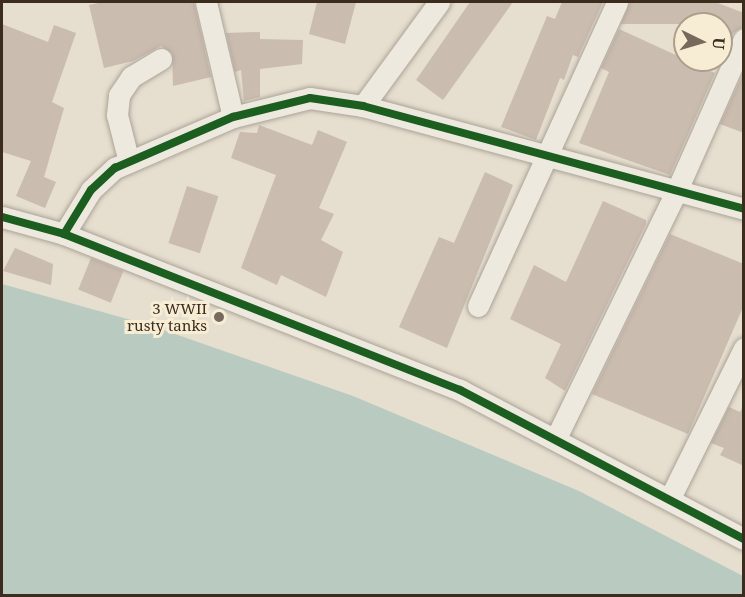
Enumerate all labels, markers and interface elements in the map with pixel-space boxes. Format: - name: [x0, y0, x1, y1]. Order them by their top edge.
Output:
- north arrow: [673, 12, 733, 72]
- text: U: [707, 36, 730, 50]
- place label: 3 WWII rusty tanks: [127, 299, 207, 334]
- marker: 3 WWII rusty tanks: [212, 310, 226, 324]

